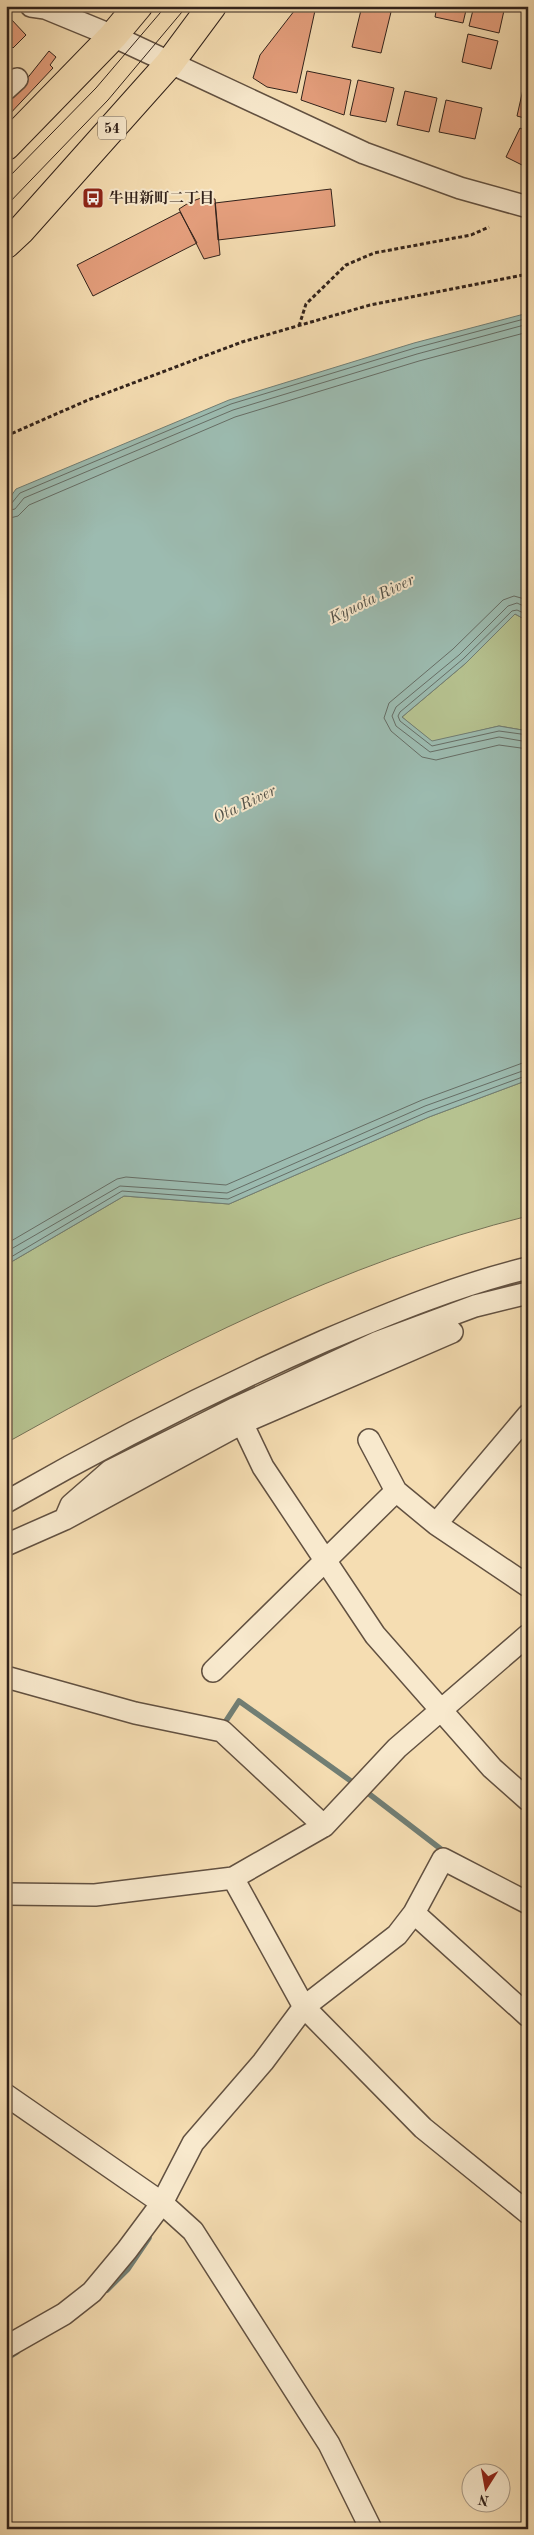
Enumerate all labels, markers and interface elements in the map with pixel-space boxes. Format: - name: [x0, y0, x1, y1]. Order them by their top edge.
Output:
- road number: 54: [98, 116, 126, 140]
- bus stop icon: 牛田新町二丁目: [81, 186, 105, 210]
- place label: 牛田新町二丁目: [109, 190, 214, 207]
- water label: Kyuota River: [326, 572, 418, 628]
- water label: Ota River: [211, 782, 280, 827]
- north arrow: [462, 2462, 512, 2512]
- text: N: [477, 2492, 490, 2508]

